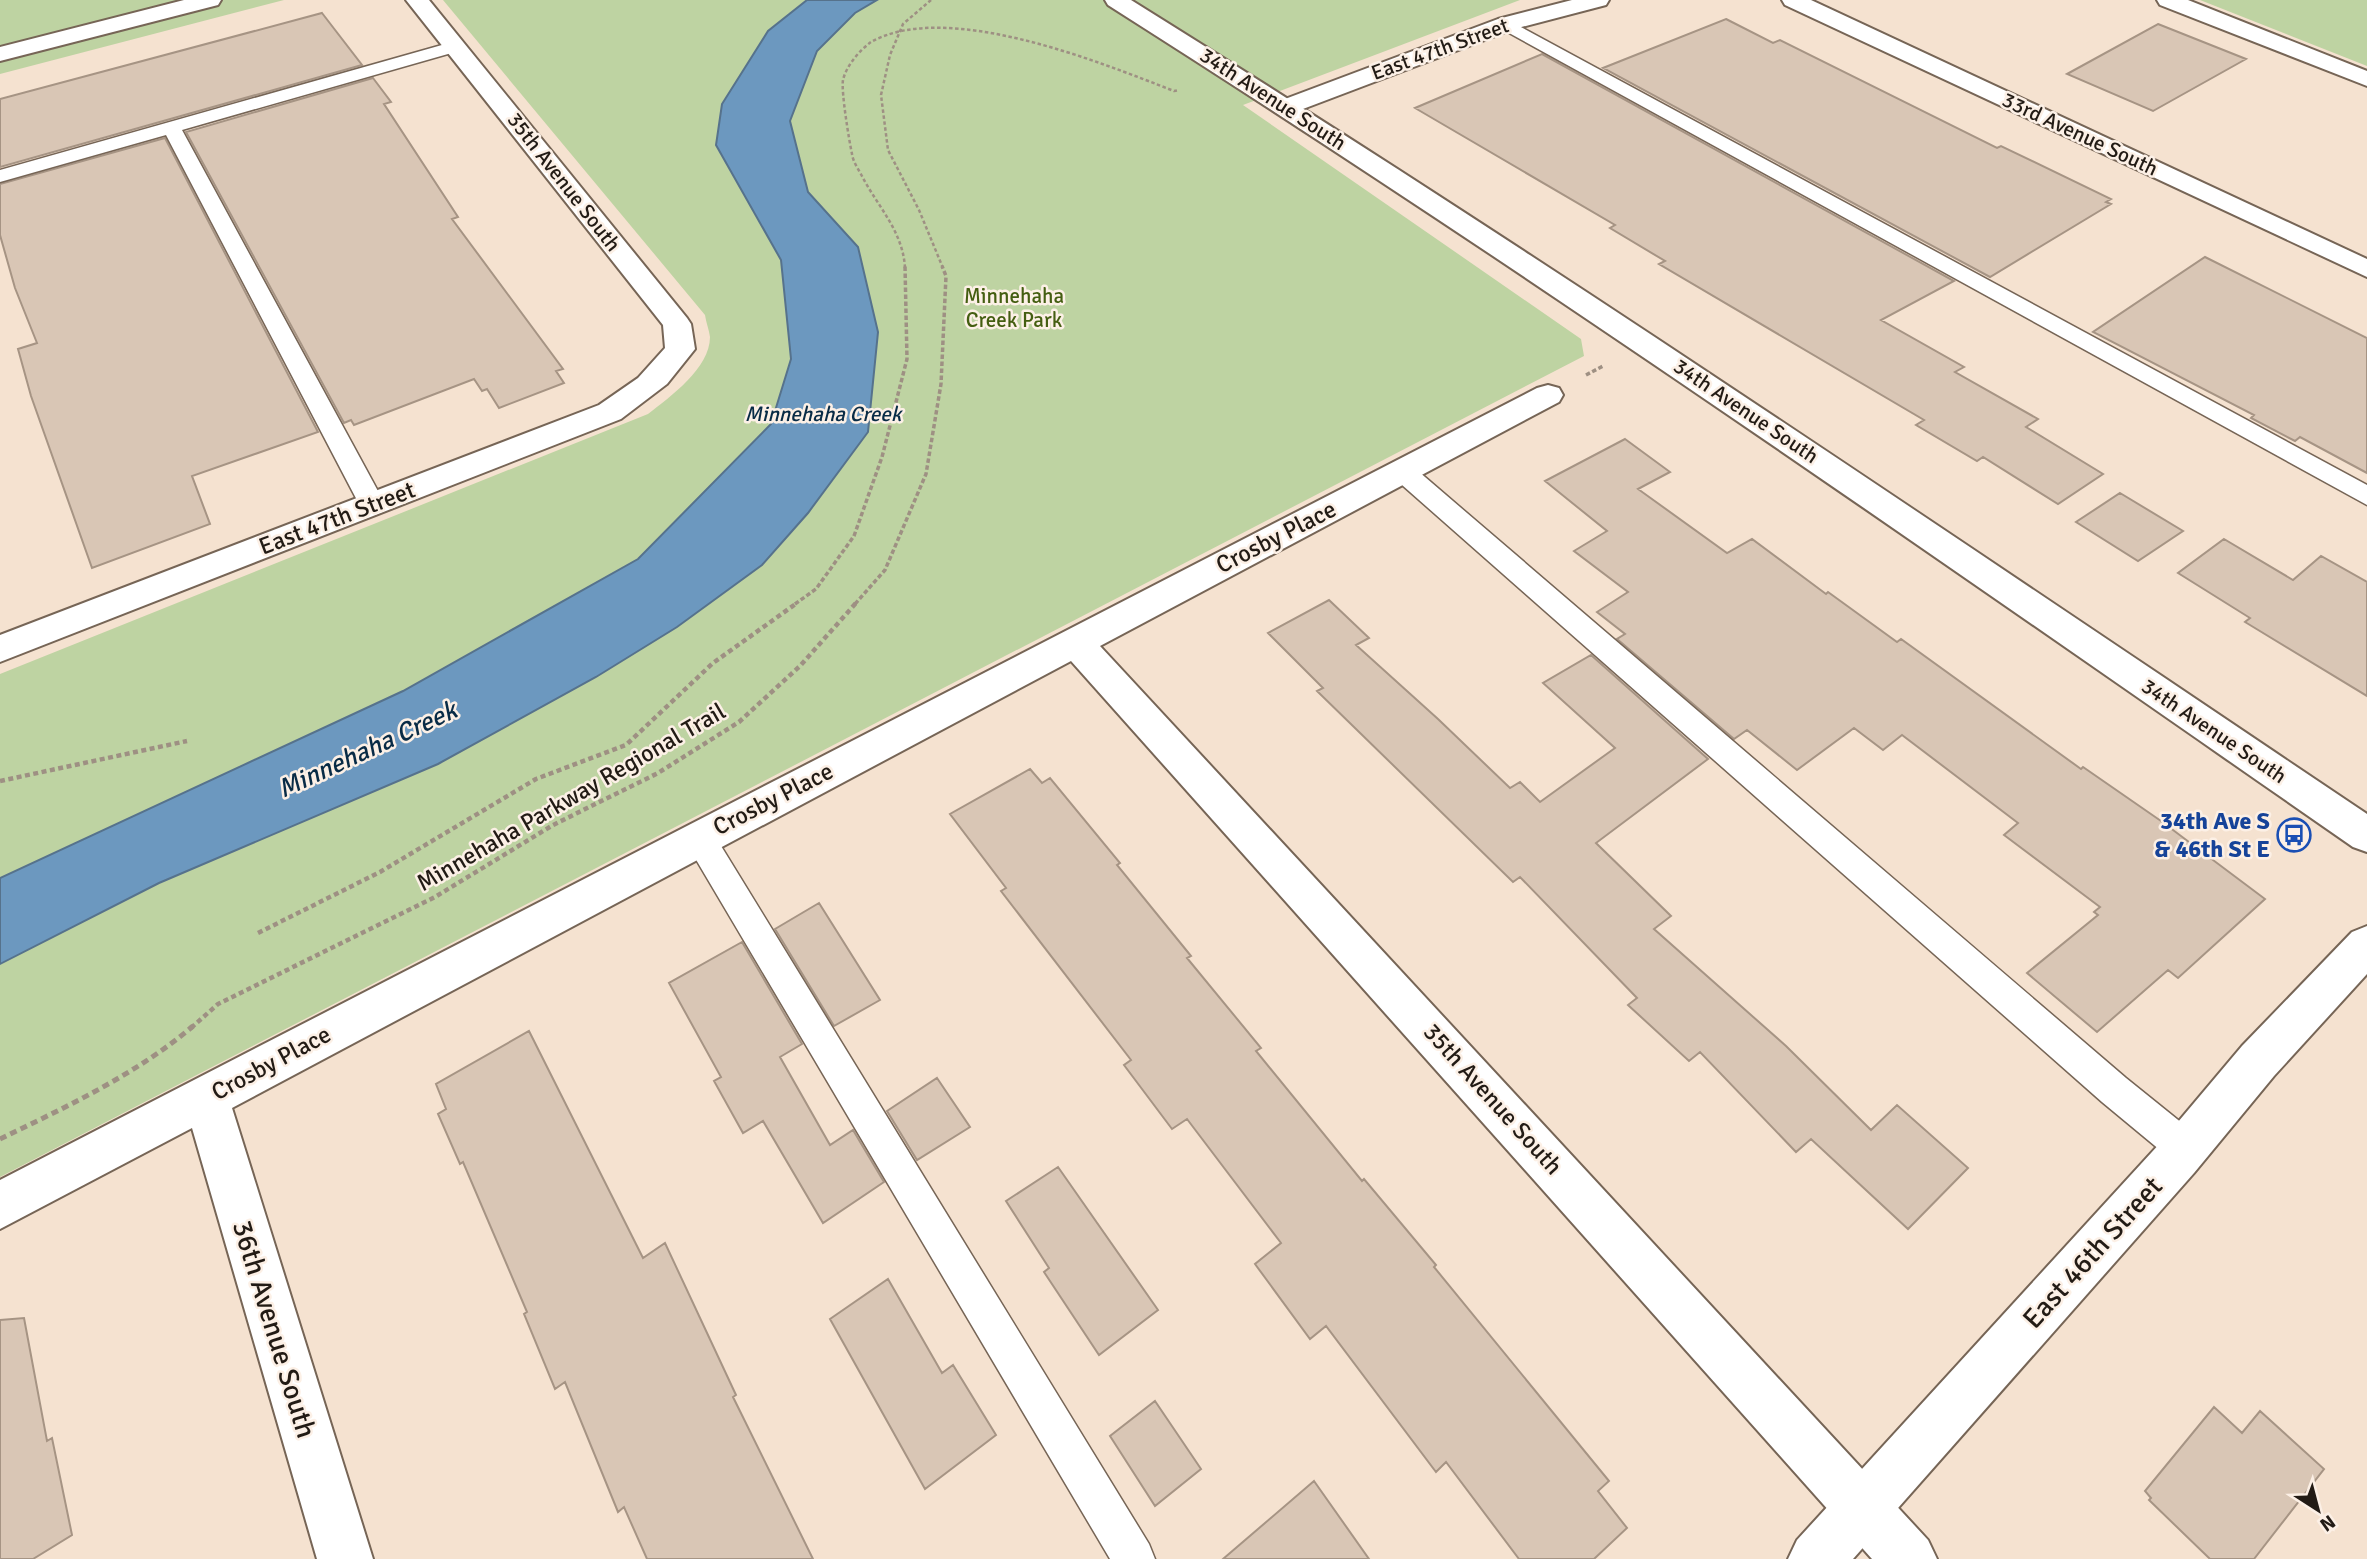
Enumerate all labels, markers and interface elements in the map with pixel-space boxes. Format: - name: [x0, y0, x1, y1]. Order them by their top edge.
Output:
- street label: East 47th Street: [1368, 12, 1512, 86]
- street label: 34th Avenue South: [1195, 42, 1351, 156]
- street label: 33rd Avenue South: [1998, 86, 2162, 182]
- street label: 35th Avenue South: [502, 107, 626, 257]
- park label: Minnehaha Creek Park: [964, 283, 1064, 333]
- street label: 34th Avenue South: [1669, 353, 1823, 469]
- water label: Minnehaha Creek: [745, 401, 904, 427]
- street label: East 47th Street: [255, 474, 419, 562]
- street label: Crosby Place: [1211, 494, 1341, 580]
- street label: 34th Avenue South: [2137, 673, 2291, 789]
- water label: Minnehaha Creek: [273, 694, 464, 805]
- street label: Minnehaha Parkway Regional Trail: [411, 696, 731, 898]
- street label: Crosby Place: [708, 756, 838, 842]
- place label: 34th Ave S & 46th St E: [2154, 806, 2270, 864]
- bus stop icon: 34th Ave S & 46th St E: [2275, 816, 2313, 854]
- street label: 35th Avenue South: [1417, 1017, 1569, 1181]
- street label: Crosby Place: [206, 1019, 336, 1107]
- street label: East 46th Street: [2016, 1170, 2170, 1336]
- street label: 36th Avenue South: [225, 1216, 323, 1442]
- north arrow: [2283, 1475, 2353, 1545]
- text: N: [2315, 1509, 2340, 1537]

